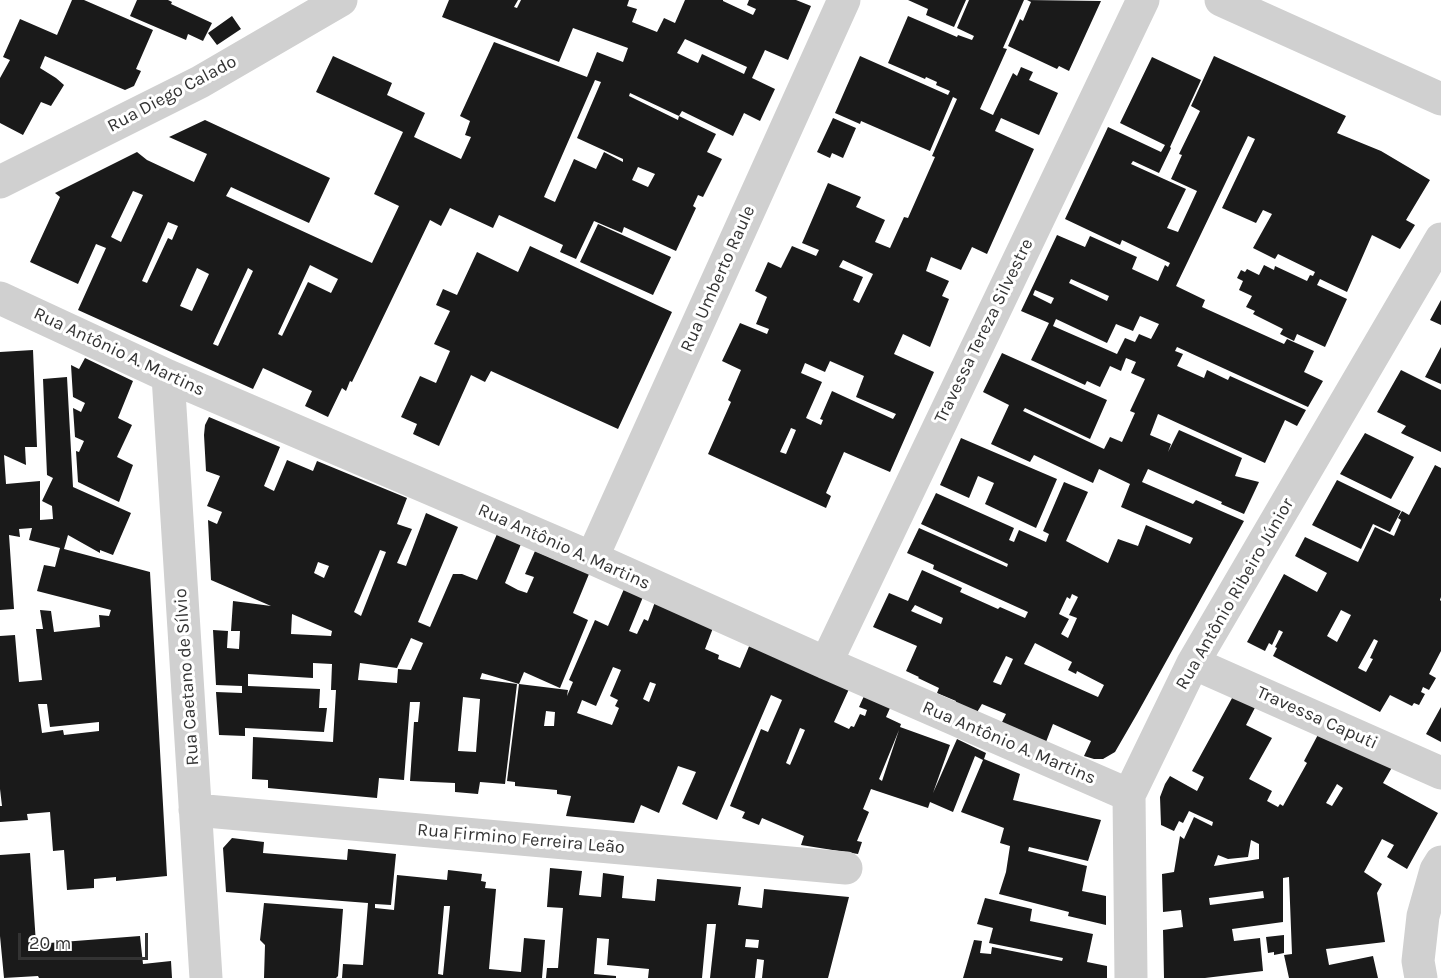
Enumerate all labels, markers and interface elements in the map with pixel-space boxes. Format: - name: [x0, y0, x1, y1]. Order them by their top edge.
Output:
- street label: Rua Diego Calado: [104, 51, 240, 137]
- street label: Rua Umberto Raule: [676, 202, 760, 356]
- street label: Travessa Tereza Silvestre: [930, 235, 1038, 427]
- street label: Rua Antônio A. Martins: [30, 303, 208, 401]
- street label: Rua Antônio Ribeiro Júnior: [1171, 495, 1299, 693]
- street label: Rua Antônio A. Martins: [475, 499, 653, 595]
- street label: Rua Caetano de Sílvio: [170, 588, 204, 766]
- street label: Travessa Caputi: [1253, 682, 1381, 754]
- street label: Rua Antônio A. Martins: [919, 697, 1099, 789]
- street label: Rua Firmino Ferreira Leão: [416, 819, 626, 859]
- scale bar: [21, 921, 152, 959]
- text: 20 m: [29, 932, 71, 954]

